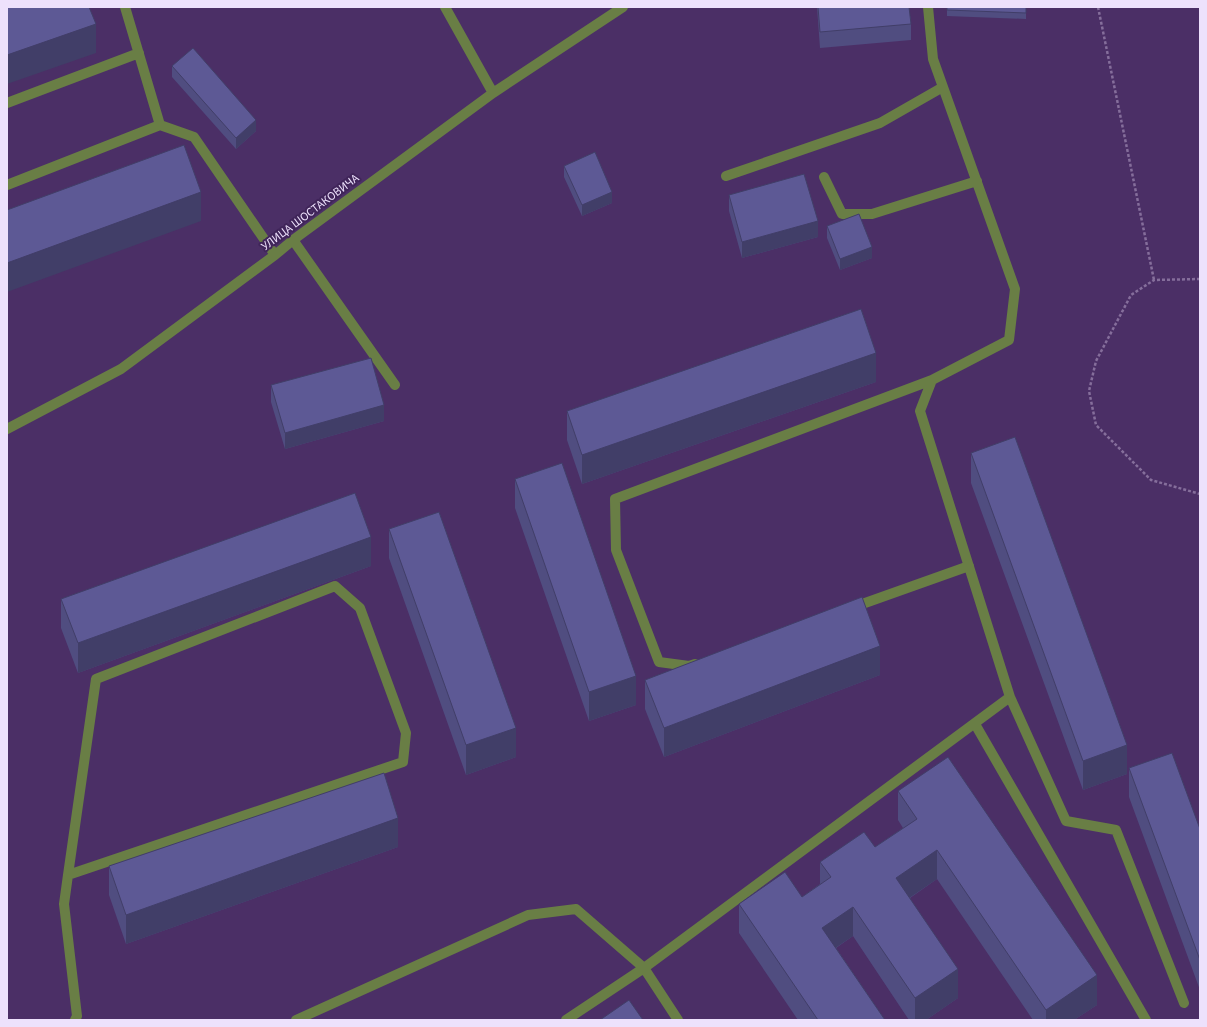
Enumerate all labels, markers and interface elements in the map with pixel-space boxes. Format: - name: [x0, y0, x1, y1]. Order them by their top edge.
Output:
- street label: УЛИЦА ШОСТАКОВИЧА: [258, 170, 363, 255]

